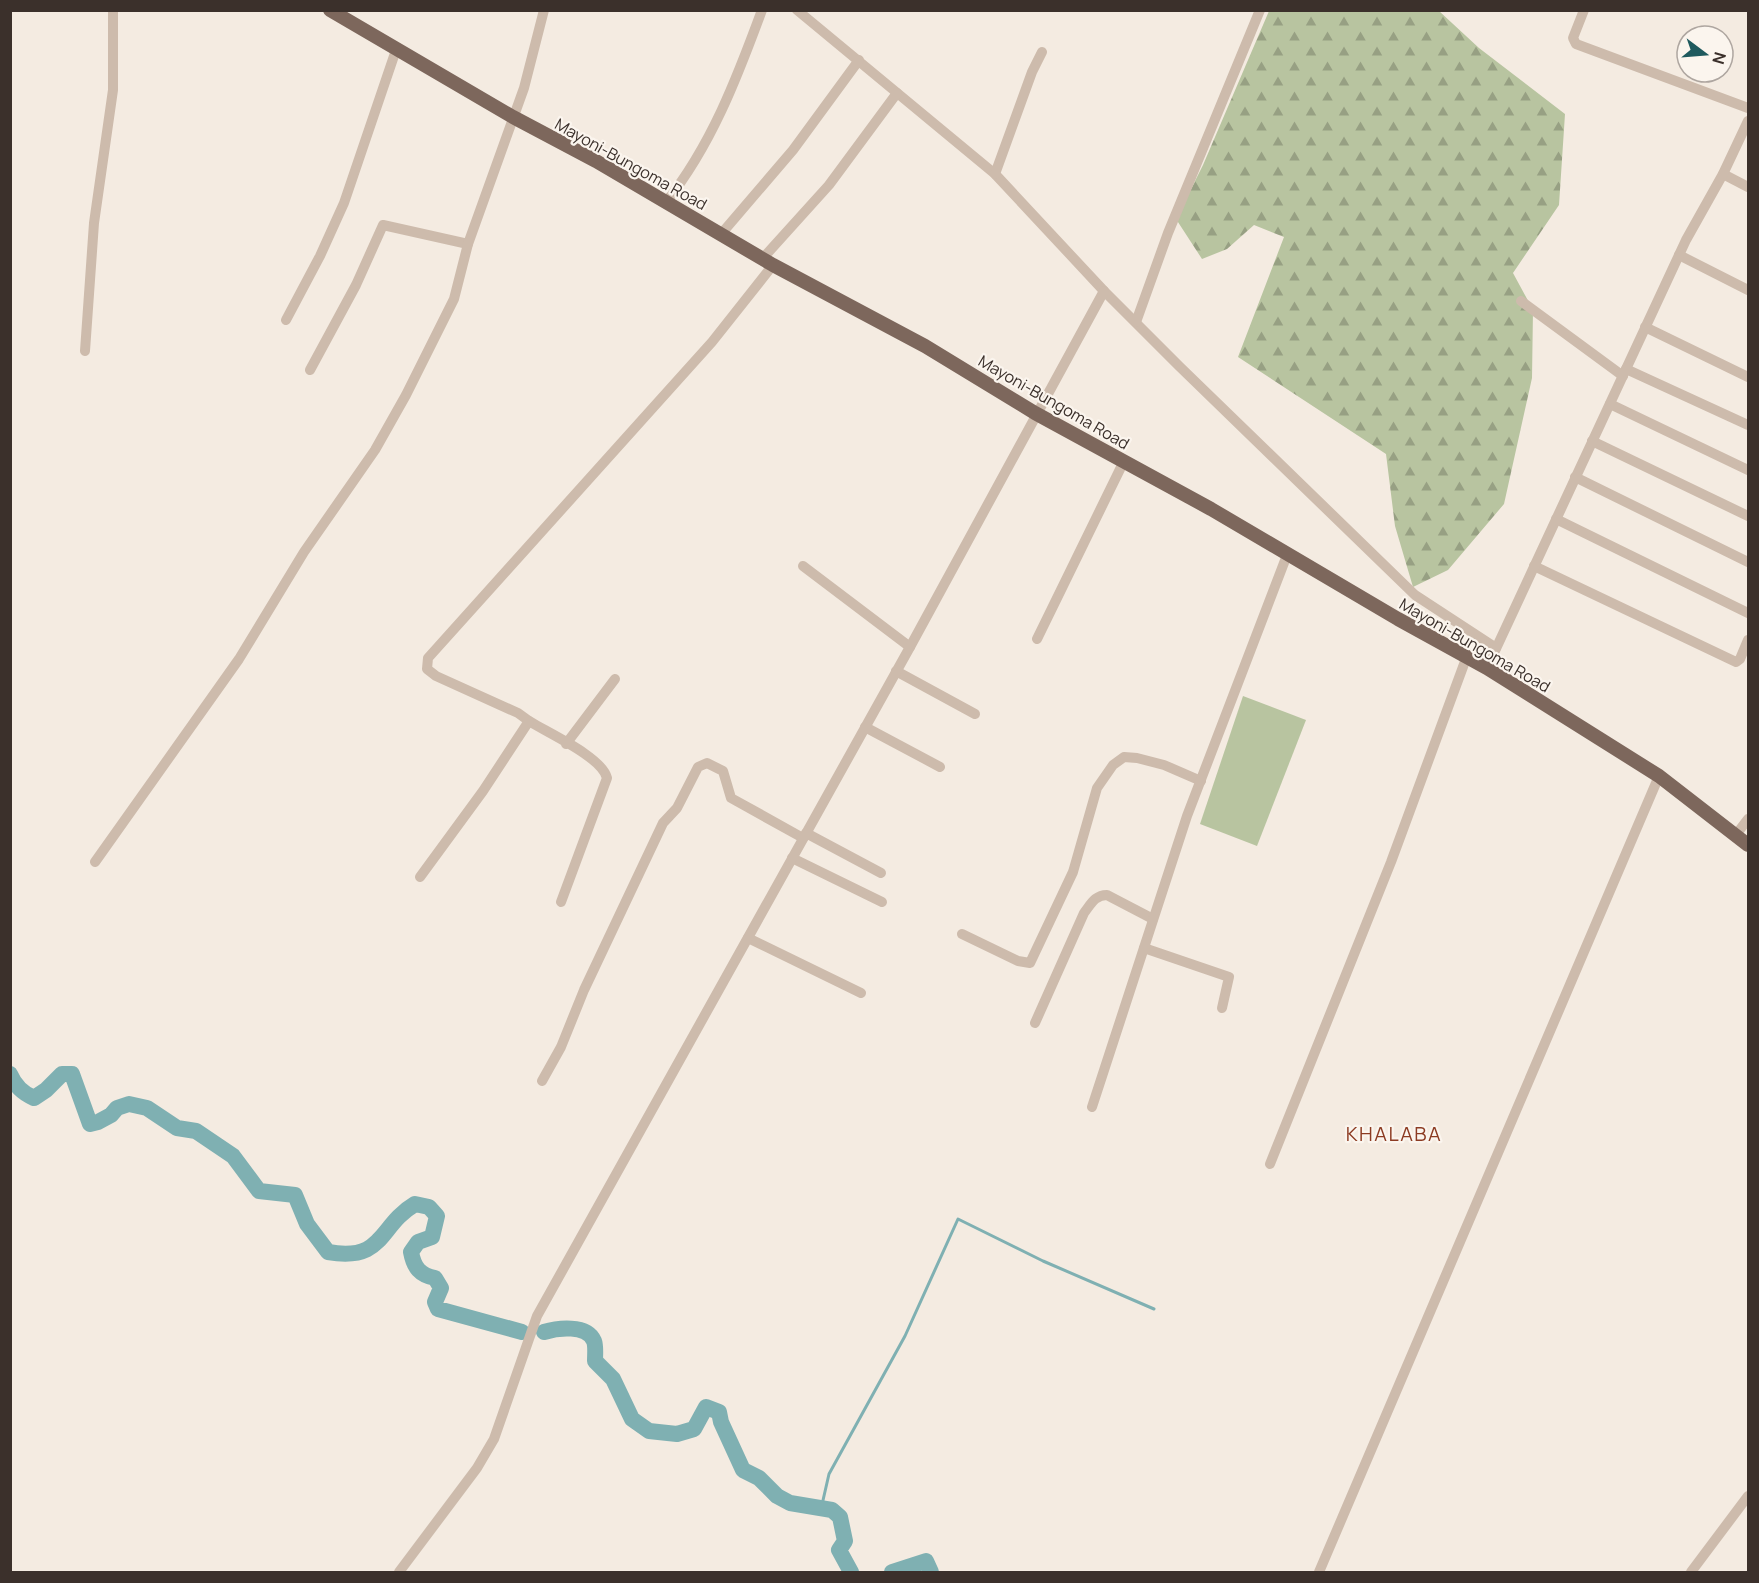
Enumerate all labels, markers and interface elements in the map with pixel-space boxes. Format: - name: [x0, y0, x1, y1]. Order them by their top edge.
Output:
- north arrow: [1675, 24, 1735, 84]
- text: N: [1707, 50, 1732, 67]
- street label: Mayoni-Bungoma Road: [551, 113, 711, 215]
- street label: Mayoni-Bungoma Road: [975, 350, 1133, 454]
- street label: Mayoni-Bungoma Road: [1396, 593, 1554, 697]
- district label: KHALABA: [1346, 1120, 1442, 1147]

